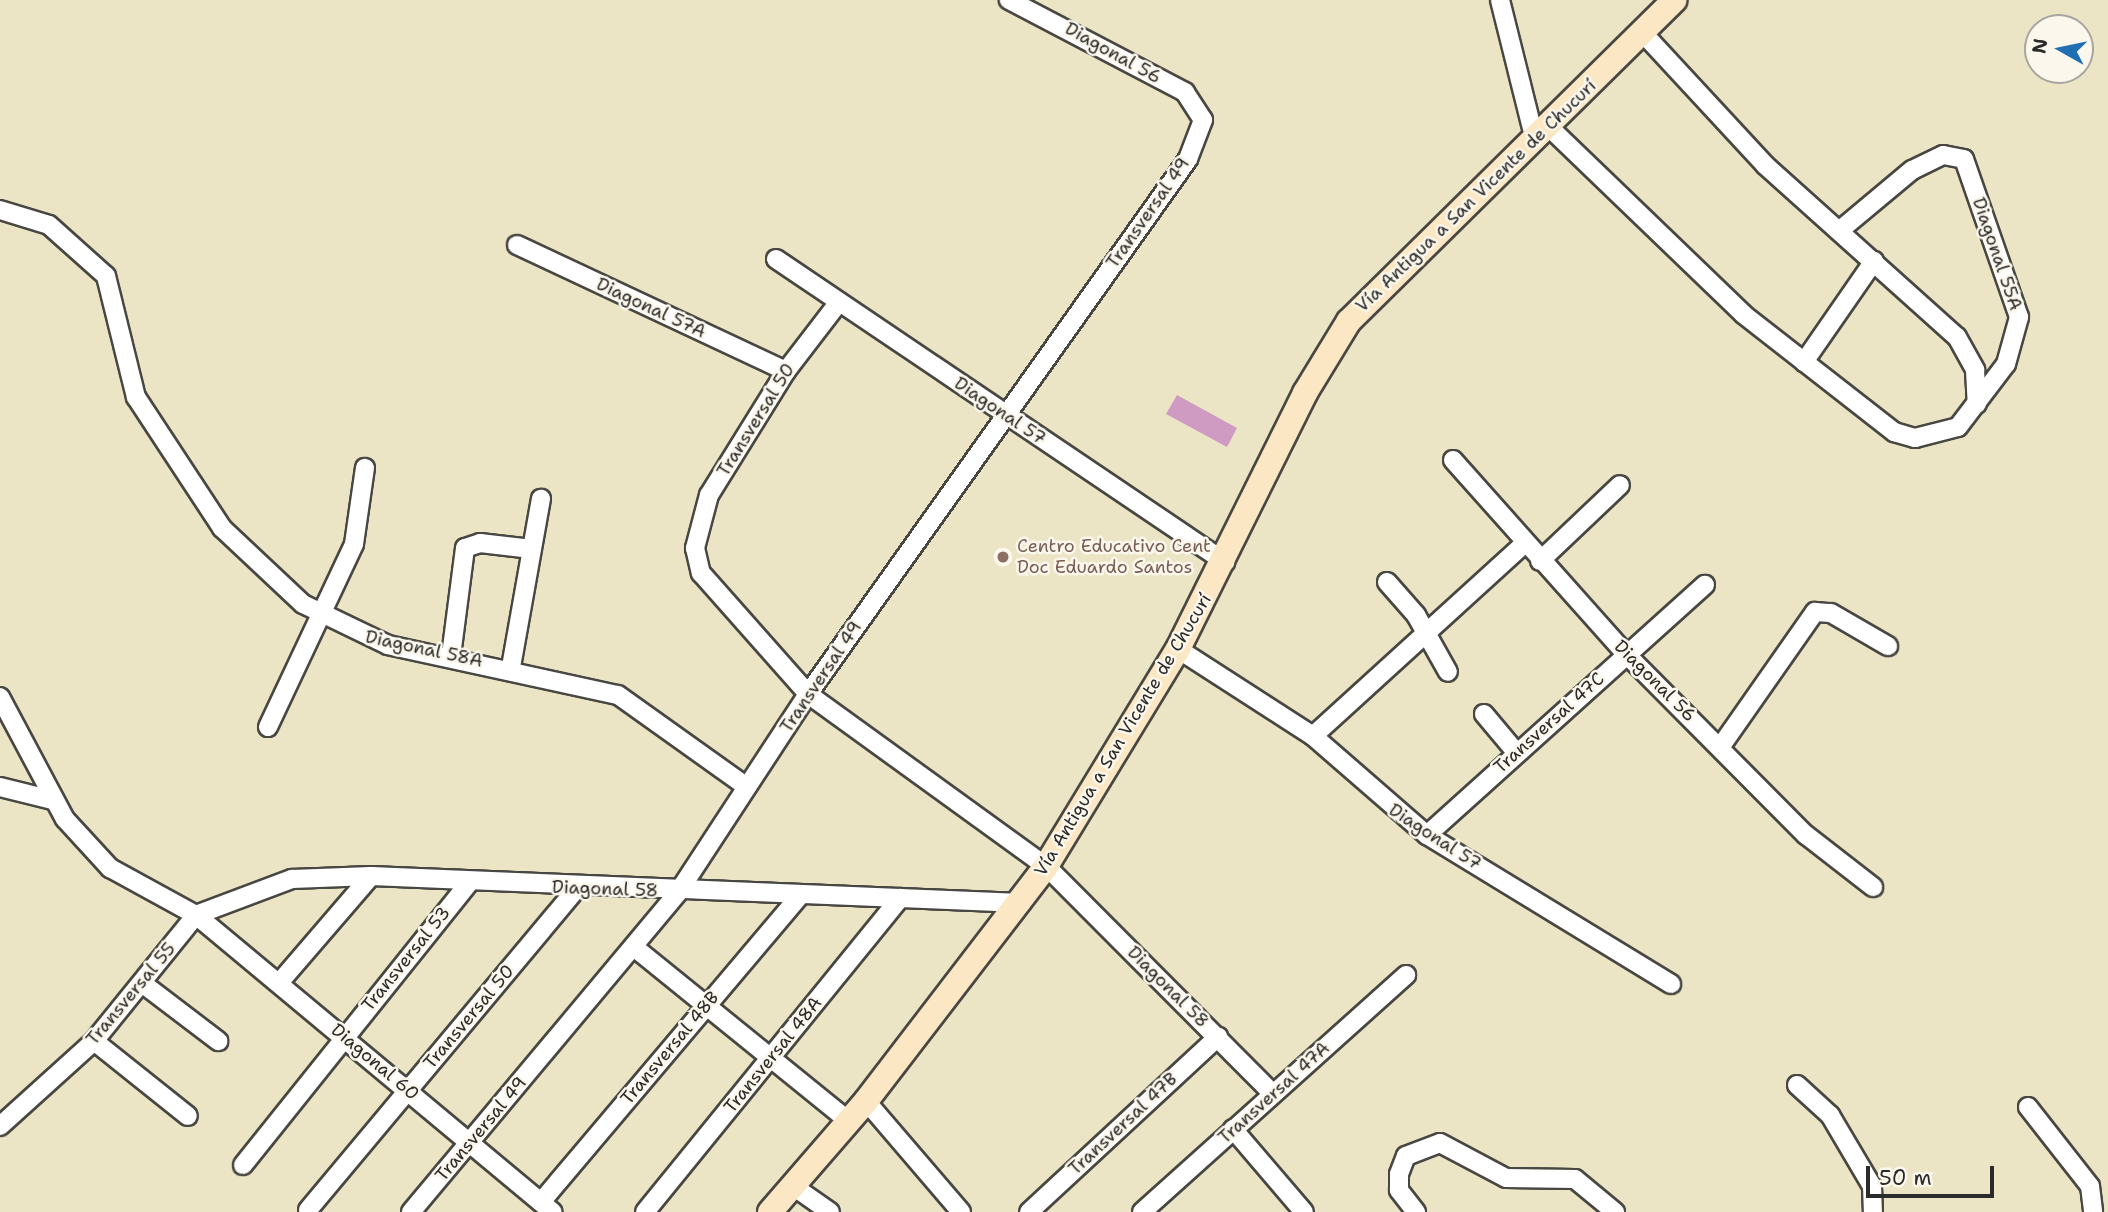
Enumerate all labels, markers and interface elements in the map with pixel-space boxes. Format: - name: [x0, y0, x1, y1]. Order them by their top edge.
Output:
- north arrow: [2024, 14, 2094, 84]
- street label: Diagonal 56: [1061, 18, 1165, 88]
- text: N: [2026, 37, 2053, 55]
- street label: Vía Antigua a San Vicente de Chucurí: [1351, 75, 1601, 317]
- street label: Transversal 49: [1102, 154, 1194, 272]
- street label: Diagonal 55A: [1968, 195, 2026, 313]
- street label: Diagonal 57A: [593, 273, 709, 343]
- street label: Transversal 50: [713, 360, 799, 480]
- street label: Diagonal 57: [950, 372, 1050, 450]
- place label: Centro Educativo Cent Doc Eduardo Santos: [1017, 536, 1211, 578]
- marker: Centro Educativo Cent Doc Eduardo Santos: [995, 549, 1011, 565]
- street label: Vía Antigua a San Vicente de Chucurí: [1030, 590, 1216, 880]
- street label: Transversal 49: [776, 617, 866, 737]
- street label: Diagonal 58A: [363, 626, 485, 672]
- street label: Diagonal 56: [1610, 636, 1700, 726]
- street label: Transversal 47C: [1489, 668, 1609, 778]
- street label: Diagonal 57: [1385, 799, 1485, 875]
- street label: Diagonal 58: [551, 876, 659, 902]
- street label: Transversal 53: [357, 902, 455, 1016]
- street label: Transversal 55: [82, 938, 180, 1050]
- street label: Diagonal 58: [1123, 942, 1213, 1032]
- street label: Transversal 50: [419, 961, 519, 1073]
- street label: Transversal 48B: [616, 987, 724, 1109]
- street label: Transversal 48A: [719, 992, 827, 1118]
- street label: Diagonal 60: [327, 1019, 423, 1105]
- street label: Transversal 47A: [1214, 1037, 1334, 1149]
- street label: Transversal 47B: [1064, 1068, 1182, 1180]
- street label: Transversal 49: [431, 1072, 531, 1186]
- scale bar: [1870, 1152, 1998, 1196]
- text: 50 m: [1879, 1164, 1932, 1192]

